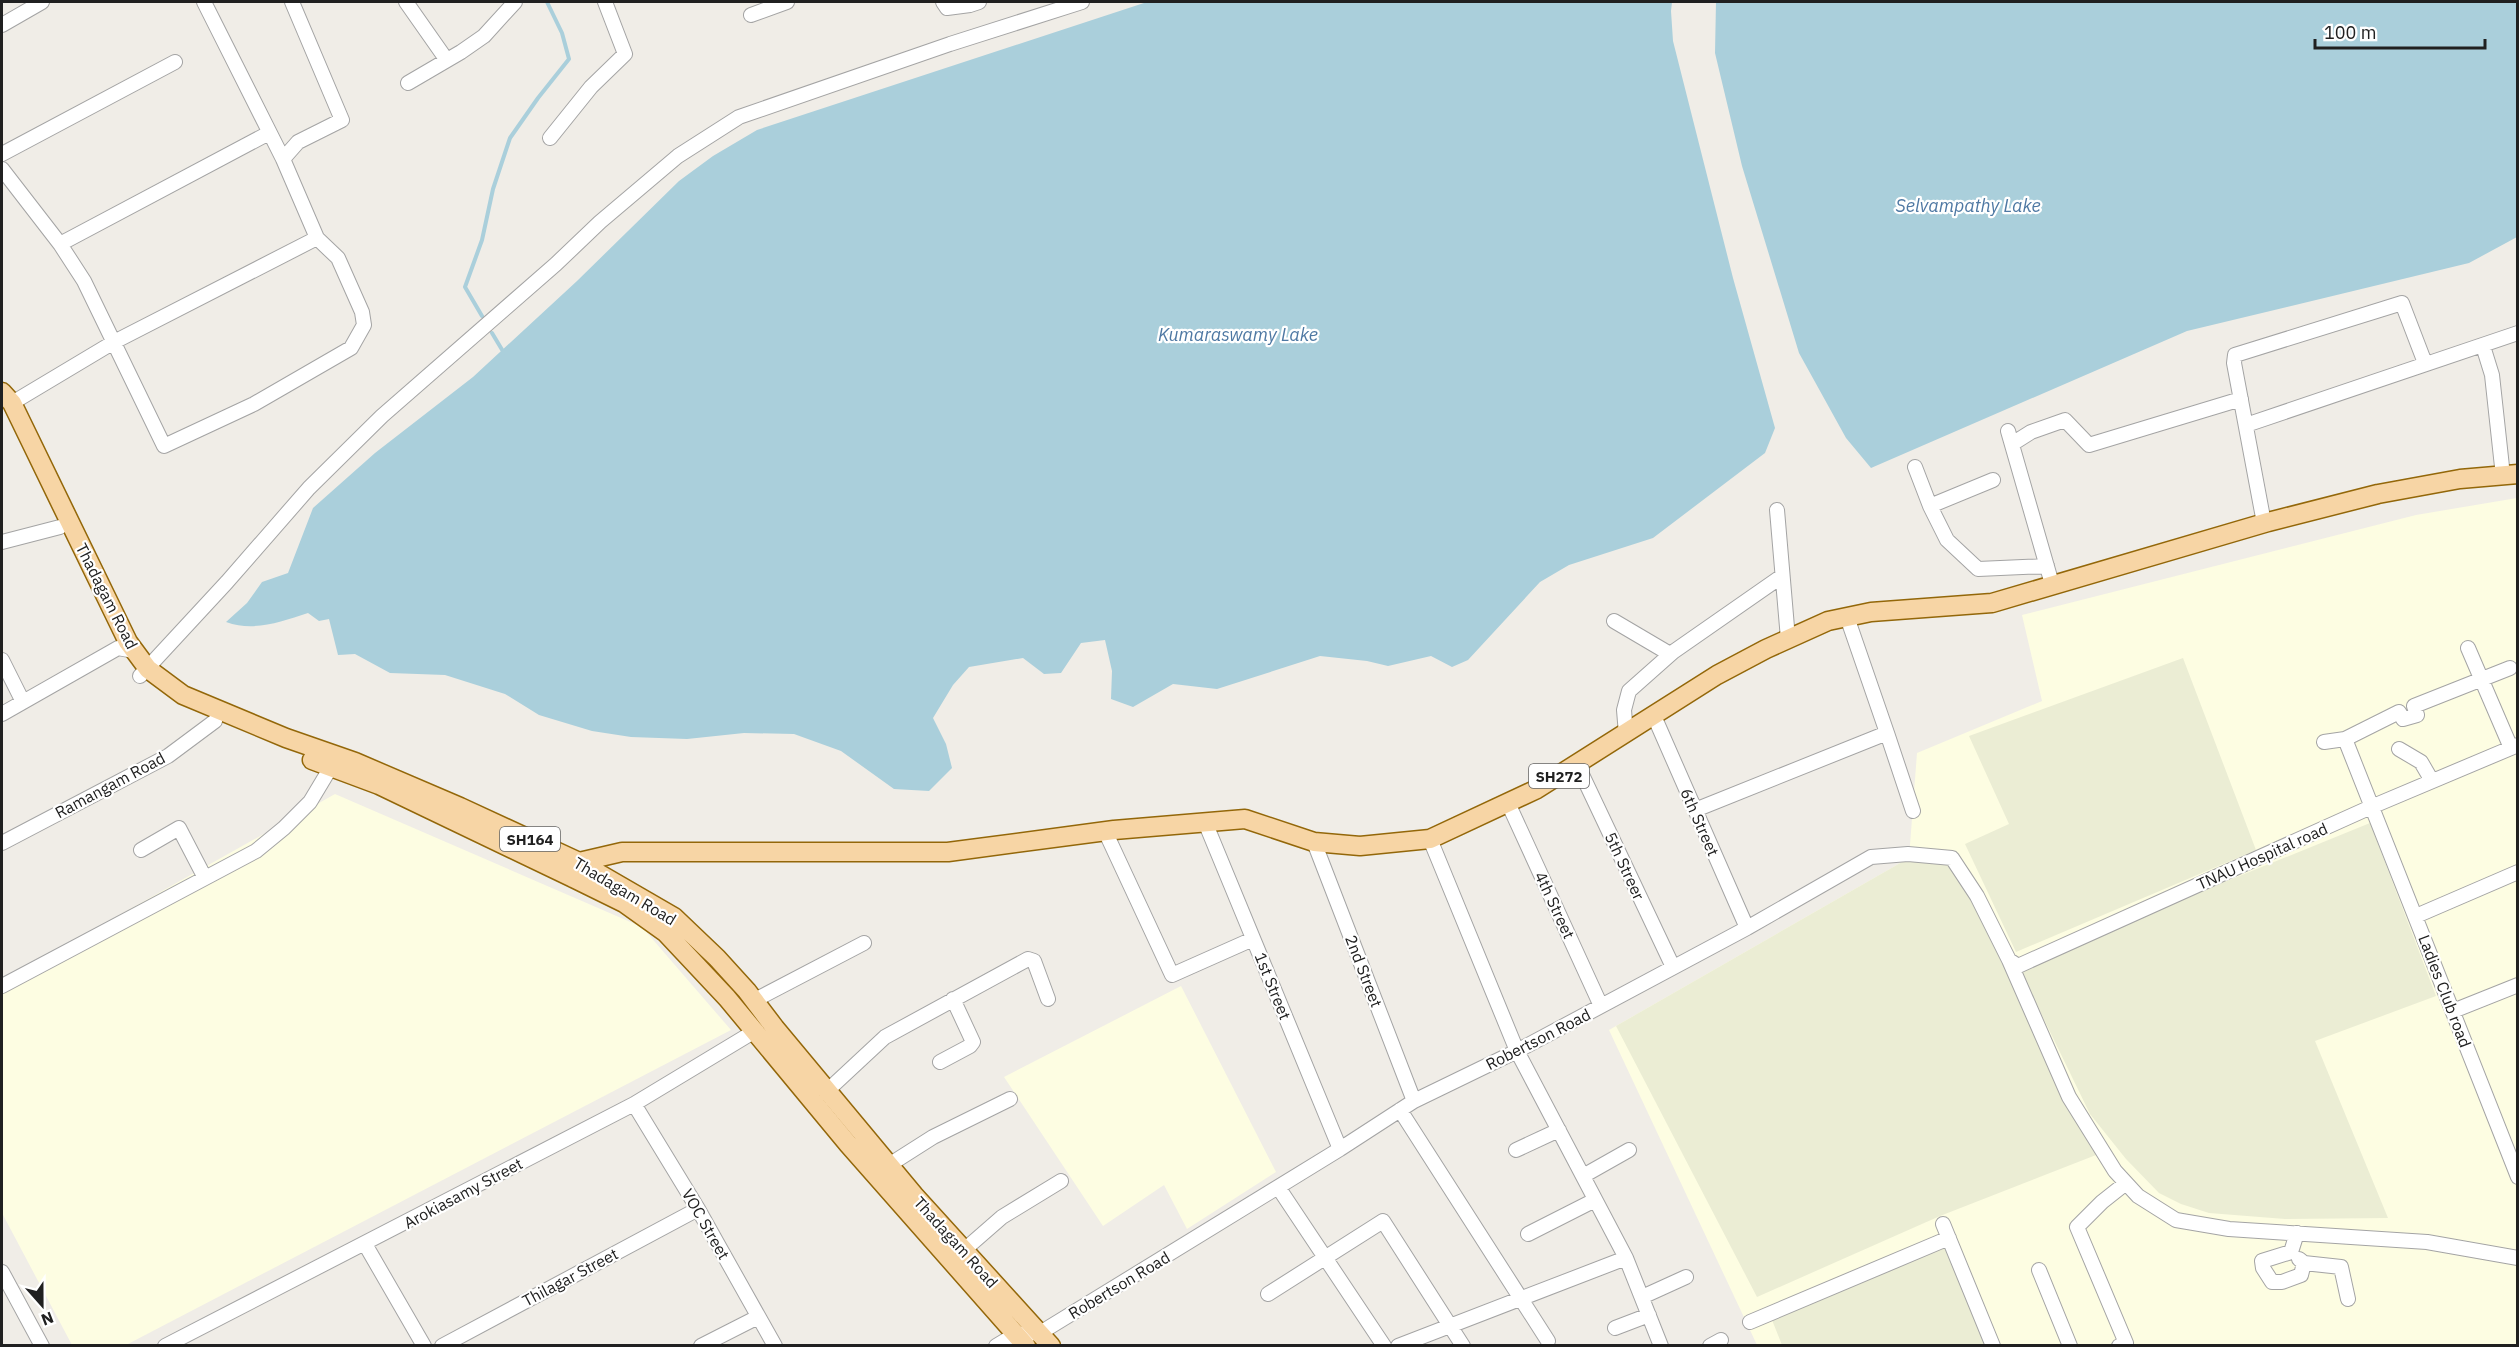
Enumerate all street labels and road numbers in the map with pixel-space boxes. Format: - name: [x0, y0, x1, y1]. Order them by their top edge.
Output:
- street label: Thadagam Road: [72, 540, 142, 652]
- street label: Ramangam Road: [52, 748, 168, 822]
- road number: SH272: [1529, 764, 1589, 788]
- street label: 6th Street: [1676, 785, 1724, 859]
- street label: TNAU Hospital road: [2193, 818, 2331, 894]
- road number: SH164: [500, 827, 560, 851]
- street label: 5th Streer: [1601, 829, 1649, 903]
- street label: Thadagam Road: [570, 853, 680, 929]
- street label: 4th Street: [1531, 868, 1579, 942]
- street label: 2nd Street: [1341, 932, 1387, 1010]
- street label: Ladies Club road: [2414, 932, 2476, 1050]
- street label: 1st Street: [1251, 950, 1295, 1022]
- street label: Robertson Road: [1482, 1004, 1594, 1074]
- street label: Arokiasamy Street: [400, 1153, 526, 1233]
- street label: VOC Street: [678, 1185, 734, 1263]
- street label: Thadagam Road: [910, 1192, 1002, 1292]
- street label: Thilagar Street: [519, 1243, 621, 1311]
- street label: Robertson Road: [1065, 1247, 1173, 1323]

